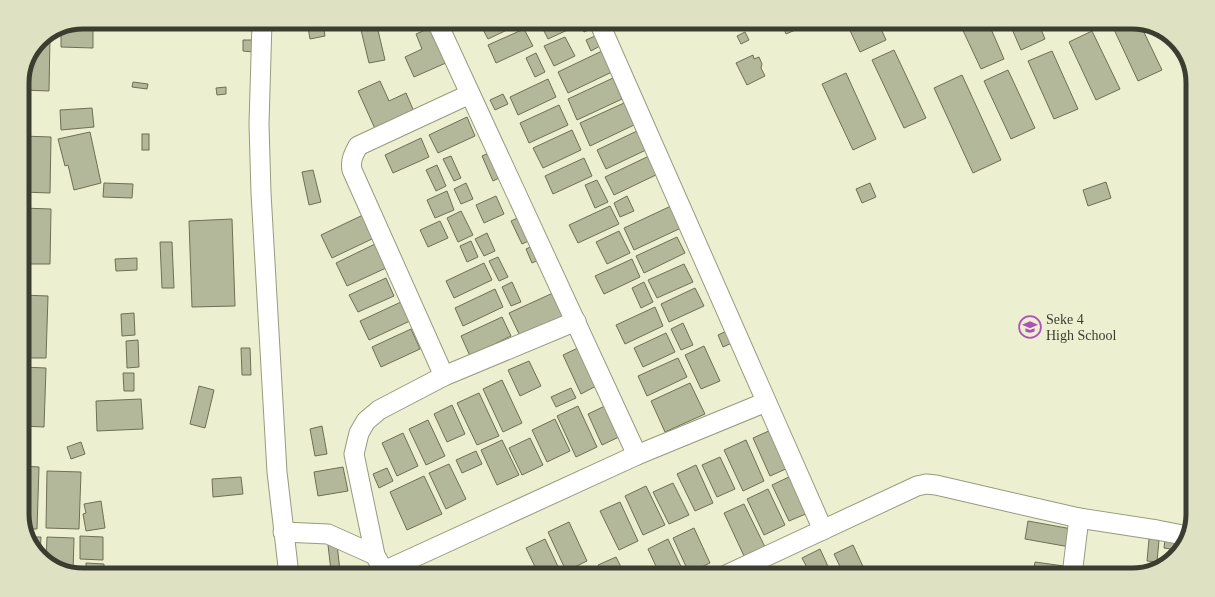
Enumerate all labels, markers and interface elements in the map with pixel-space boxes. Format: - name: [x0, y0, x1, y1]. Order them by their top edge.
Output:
- place label: Seke 4 High School: [1046, 312, 1117, 343]
- school or university icon: Seke 4 High School: [1017, 314, 1043, 340]

